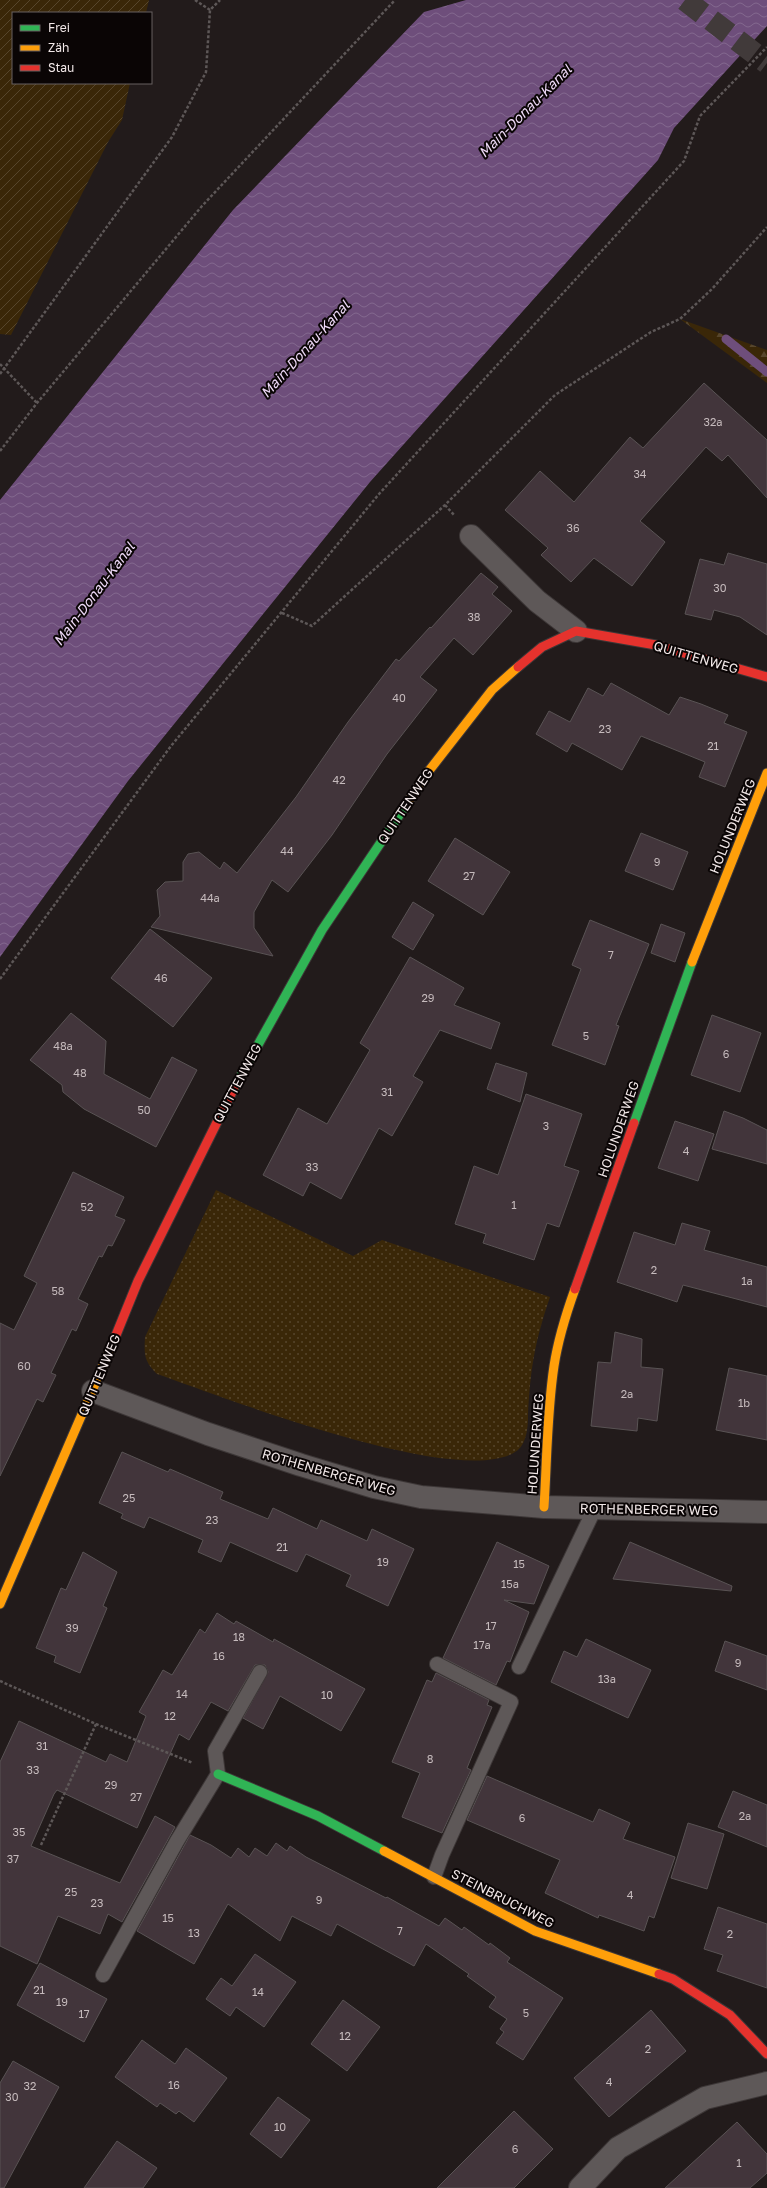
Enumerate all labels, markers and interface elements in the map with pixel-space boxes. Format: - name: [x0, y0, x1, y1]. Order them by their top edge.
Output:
- legend: [12, 12, 152, 84]
- text: Frei: [48, 20, 70, 35]
- text: Zäh: [48, 40, 69, 55]
- text: Stau: [48, 60, 74, 75]
- water label: Main-Donau-Kanal: [475, 60, 575, 161]
- water label: Main-Donau-Kanal: [257, 296, 353, 401]
- house number: 32a: [703, 415, 723, 428]
- house number: 34: [633, 467, 647, 480]
- house number: 36: [566, 521, 580, 534]
- water label: Main-Donau-Kanal: [49, 538, 138, 649]
- house number: 30: [713, 581, 727, 594]
- house number: 38: [467, 610, 481, 623]
- street label: QUITTENWEG: [652, 637, 740, 677]
- house number: 40: [392, 691, 406, 704]
- house number: 23: [599, 722, 611, 735]
- house number: 21: [707, 739, 719, 752]
- street label: QUITTENWEG: [374, 765, 436, 847]
- house number: 42: [332, 773, 346, 786]
- street label: HOLUNDERWEG: [706, 776, 758, 876]
- house number: 44: [280, 844, 294, 857]
- house number: 9: [654, 855, 660, 868]
- house number: 27: [463, 869, 475, 882]
- house number: 44a: [200, 891, 220, 904]
- house number: 7: [608, 948, 614, 961]
- house number: 46: [154, 971, 168, 984]
- house number: 29: [421, 991, 435, 1004]
- house number: 5: [583, 1029, 589, 1042]
- house number: 48a: [53, 1039, 73, 1052]
- street label: QUITTENWEG: [209, 1041, 265, 1125]
- house number: 6: [723, 1047, 730, 1060]
- house number: 48: [73, 1066, 87, 1079]
- street label: HOLUNDERWEG: [594, 1079, 642, 1179]
- house number: 31: [381, 1085, 393, 1098]
- house number: 50: [137, 1103, 151, 1116]
- house number: 3: [543, 1119, 549, 1132]
- house number: 4: [683, 1144, 690, 1157]
- house number: 33: [306, 1160, 318, 1173]
- house number: 1: [511, 1198, 517, 1211]
- house number: 52: [81, 1200, 93, 1213]
- house number: 2: [651, 1263, 657, 1276]
- house number: 1a: [741, 1274, 753, 1287]
- house number: 58: [51, 1284, 65, 1297]
- street label: QUITTENWEG: [75, 1332, 123, 1418]
- house number: 60: [17, 1359, 31, 1372]
- house number: 2a: [621, 1387, 633, 1400]
- street label: HOLUNDERWEG: [523, 1393, 547, 1495]
- house number: 1b: [738, 1396, 750, 1409]
- street label: ROTHENBERGER WEG: [260, 1445, 398, 1499]
- house number: 25: [123, 1491, 135, 1504]
- street label: ROTHENBERGER WEG: [580, 1500, 718, 1518]
- house number: 23: [206, 1513, 218, 1526]
- house number: 21: [276, 1540, 288, 1553]
- house number: 19: [377, 1555, 389, 1568]
- house number: 15: [513, 1557, 525, 1570]
- house number: 15a: [501, 1577, 519, 1590]
- house number: 17: [485, 1619, 497, 1632]
- house number: 39: [65, 1621, 79, 1634]
- house number: 18: [233, 1630, 245, 1643]
- house number: 17a: [473, 1638, 491, 1651]
- house number: 16: [213, 1649, 225, 1662]
- house number: 9: [735, 1656, 741, 1669]
- house number: 13a: [598, 1672, 616, 1685]
- house number: 14: [176, 1687, 188, 1700]
- house number: 10: [321, 1688, 333, 1701]
- house number: 12: [164, 1709, 176, 1722]
- house number: 31: [36, 1739, 48, 1752]
- house number: 8: [427, 1752, 434, 1765]
- house number: 33: [27, 1763, 39, 1776]
- house number: 29: [104, 1778, 118, 1791]
- house number: 27: [130, 1790, 142, 1803]
- house number: 2a: [739, 1809, 751, 1822]
- house number: 6: [519, 1811, 526, 1824]
- house number: 35: [13, 1825, 25, 1838]
- house number: 37: [7, 1852, 19, 1865]
- street label: STEINBRUCHWEG: [449, 1865, 557, 1931]
- house number: 25: [65, 1885, 77, 1898]
- house number: 4: [627, 1888, 634, 1901]
- house number: 9: [316, 1893, 322, 1906]
- house number: 23: [91, 1896, 103, 1909]
- house number: 15: [162, 1911, 174, 1924]
- house number: 7: [397, 1924, 403, 1937]
- house number: 13: [188, 1926, 200, 1939]
- house number: 2: [727, 1927, 733, 1940]
- house number: 21: [33, 1983, 45, 1996]
- house number: 14: [252, 1985, 264, 1998]
- house number: 19: [56, 1995, 68, 2008]
- house number: 5: [523, 2006, 529, 2019]
- house number: 17: [78, 2007, 90, 2020]
- house number: 12: [339, 2029, 351, 2042]
- house number: 2: [645, 2042, 651, 2055]
- house number: 4: [606, 2075, 613, 2088]
- house number: 16: [168, 2078, 180, 2091]
- house number: 32: [24, 2079, 36, 2092]
- house number: 30: [5, 2090, 19, 2103]
- house number: 10: [274, 2120, 286, 2133]
- house number: 6: [512, 2142, 519, 2155]
- house number: 1: [736, 2156, 742, 2169]

